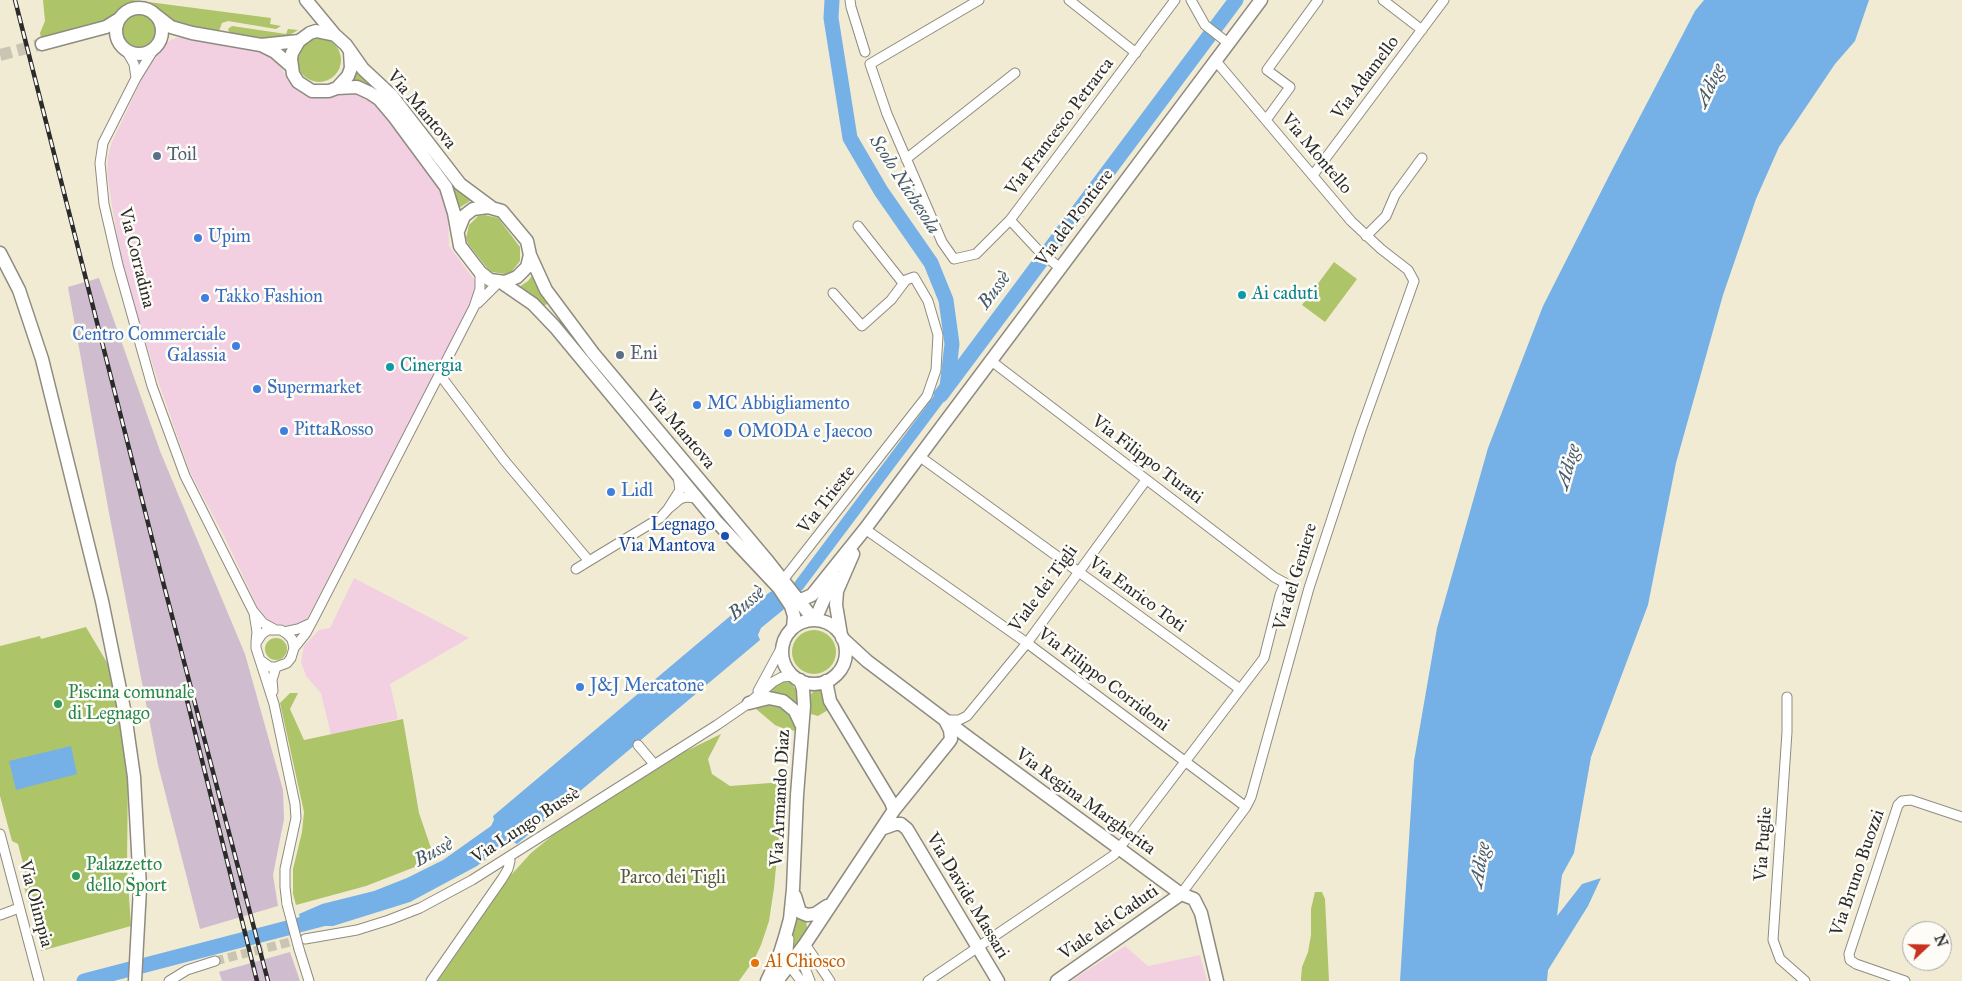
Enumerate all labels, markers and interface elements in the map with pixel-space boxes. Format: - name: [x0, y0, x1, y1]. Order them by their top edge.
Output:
- street label: Via Adamello: [1328, 32, 1404, 124]
- street label: Via Francesco Petrarca: [1001, 54, 1119, 200]
- water label: Adige: [1691, 60, 1731, 112]
- street label: Via Mantova: [382, 66, 460, 154]
- street label: Via Montello: [1276, 109, 1356, 199]
- water label: Scolo Nichesola: [864, 131, 944, 239]
- place label: Toil: [167, 145, 197, 167]
- marker: Toil: [151, 150, 163, 162]
- street label: Via del Pontiere: [1032, 165, 1118, 271]
- street label: Via Corradina: [113, 206, 159, 310]
- place label: Upim: [208, 227, 251, 249]
- marker: Upim: [192, 232, 204, 244]
- water label: Bussè: [974, 268, 1016, 314]
- place label: Ai caduti: [1252, 284, 1318, 306]
- place label: Takko Fashion: [215, 287, 323, 309]
- marker: Ai caduti: [1236, 289, 1248, 301]
- marker: Takko Fashion: [199, 292, 211, 304]
- place label: Centro Commerciale Galassia: [72, 325, 226, 368]
- marker: Centro Commerciale Galassia: [230, 340, 242, 352]
- place label: Eni: [630, 344, 658, 366]
- marker: Eni: [614, 349, 626, 361]
- place label: Cinergia: [400, 356, 462, 378]
- marker: Cinergia: [384, 361, 396, 373]
- place label: Supermarket: [267, 378, 362, 400]
- marker: Supermarket: [251, 383, 263, 395]
- street label: Via Mantova: [641, 386, 719, 474]
- place label: MC Abbigliamento: [707, 394, 850, 416]
- marker: MC Abbigliamento: [691, 399, 703, 411]
- street label: Via Filippo Turati: [1087, 411, 1207, 509]
- place label: PittaRosso: [294, 420, 374, 442]
- place label: OMODA e Jaecoo: [738, 422, 873, 444]
- marker: PittaRosso: [278, 425, 290, 437]
- marker: OMODA e Jaecoo: [722, 427, 734, 439]
- water label: Adige: [1552, 442, 1586, 492]
- street label: Via Trieste: [794, 462, 860, 538]
- place label: Lidl: [621, 481, 653, 503]
- marker: Lidl: [605, 486, 617, 498]
- place label: Legnago Via Mantova: [619, 515, 715, 558]
- street label: Via del Geniere: [1269, 521, 1323, 633]
- marker: Legnago Via Mantova: [719, 530, 731, 542]
- street label: Viale dei Tigli: [1005, 541, 1083, 637]
- street label: Via Enrico Toti: [1084, 552, 1190, 638]
- water label: Bussè: [724, 582, 770, 626]
- street label: Via Filippo Corridoni: [1033, 623, 1173, 737]
- place label: J&J Mercatone: [590, 676, 704, 698]
- marker: J&J Mercatone: [574, 681, 586, 693]
- place label: Piscina comunale di Legnago: [68, 683, 195, 726]
- marker: Piscina comunale di Legnago: [52, 698, 64, 710]
- street label: Via Armando Diaz: [767, 729, 795, 867]
- street label: Via Regina Margherita: [1011, 744, 1159, 860]
- street label: Via Lungo Bussè: [468, 783, 584, 869]
- street label: Via Puglie: [1751, 806, 1777, 882]
- street label: Via Bruno Buozzi: [1826, 807, 1890, 939]
- street label: Via Davide Massari: [921, 829, 1013, 963]
- water label: Bussè: [411, 833, 457, 873]
- water label: Adige: [1466, 840, 1496, 890]
- place label: Palazzetto dello Sport: [86, 855, 167, 898]
- street label: Via Olimpia: [13, 858, 57, 950]
- park label: Parco dei Tigli: [620, 868, 726, 890]
- marker: Palazzetto dello Sport: [70, 870, 82, 882]
- street label: Viale dei Caduti: [1055, 881, 1163, 965]
- north arrow: [1902, 921, 1952, 971]
- text: N: [1930, 932, 1951, 949]
- place label: Al Chiosco: [765, 952, 846, 974]
- marker: Al Chiosco: [749, 957, 761, 969]

